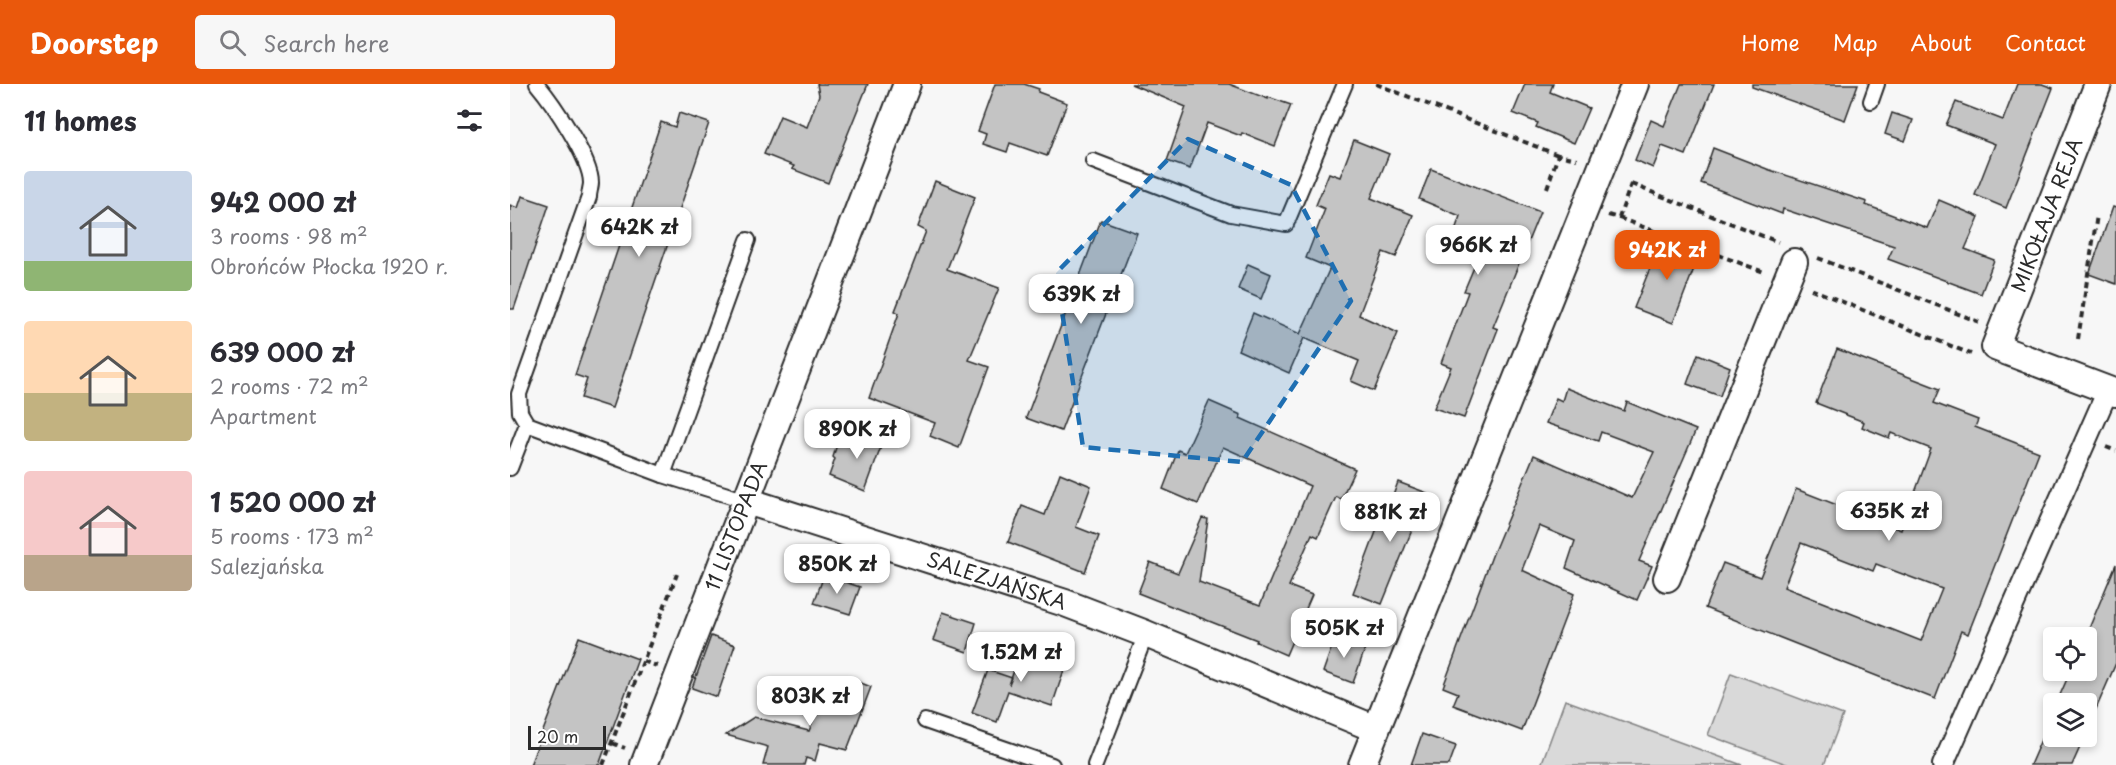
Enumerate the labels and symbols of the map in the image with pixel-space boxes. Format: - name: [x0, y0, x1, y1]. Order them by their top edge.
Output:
- street label: MIKOŁAJA REJA: [2003, 133, 2089, 296]
- pin: 642K zł: [584, 207, 694, 258]
- pin: 966K zł: [1423, 225, 1533, 276]
- pin: 942K zł: [1612, 230, 1722, 281]
- pin: 639K zł: [1026, 274, 1136, 325]
- pin: 890K zł: [802, 409, 912, 460]
- street label: 11 LISTOPADA: [697, 456, 774, 595]
- pin: 635K zł: [1834, 491, 1944, 542]
- pin: 881K zł: [1335, 492, 1445, 543]
- pin: 850K zł: [782, 544, 892, 595]
- street label: SALEZJAŃSKA: [923, 544, 1071, 617]
- pin: 505K zł: [1289, 608, 1399, 659]
- pin: 1.52M zł: [959, 632, 1083, 683]
- pin: 803K zł: [755, 676, 865, 727]
- scale bar: [528, 723, 606, 750]

